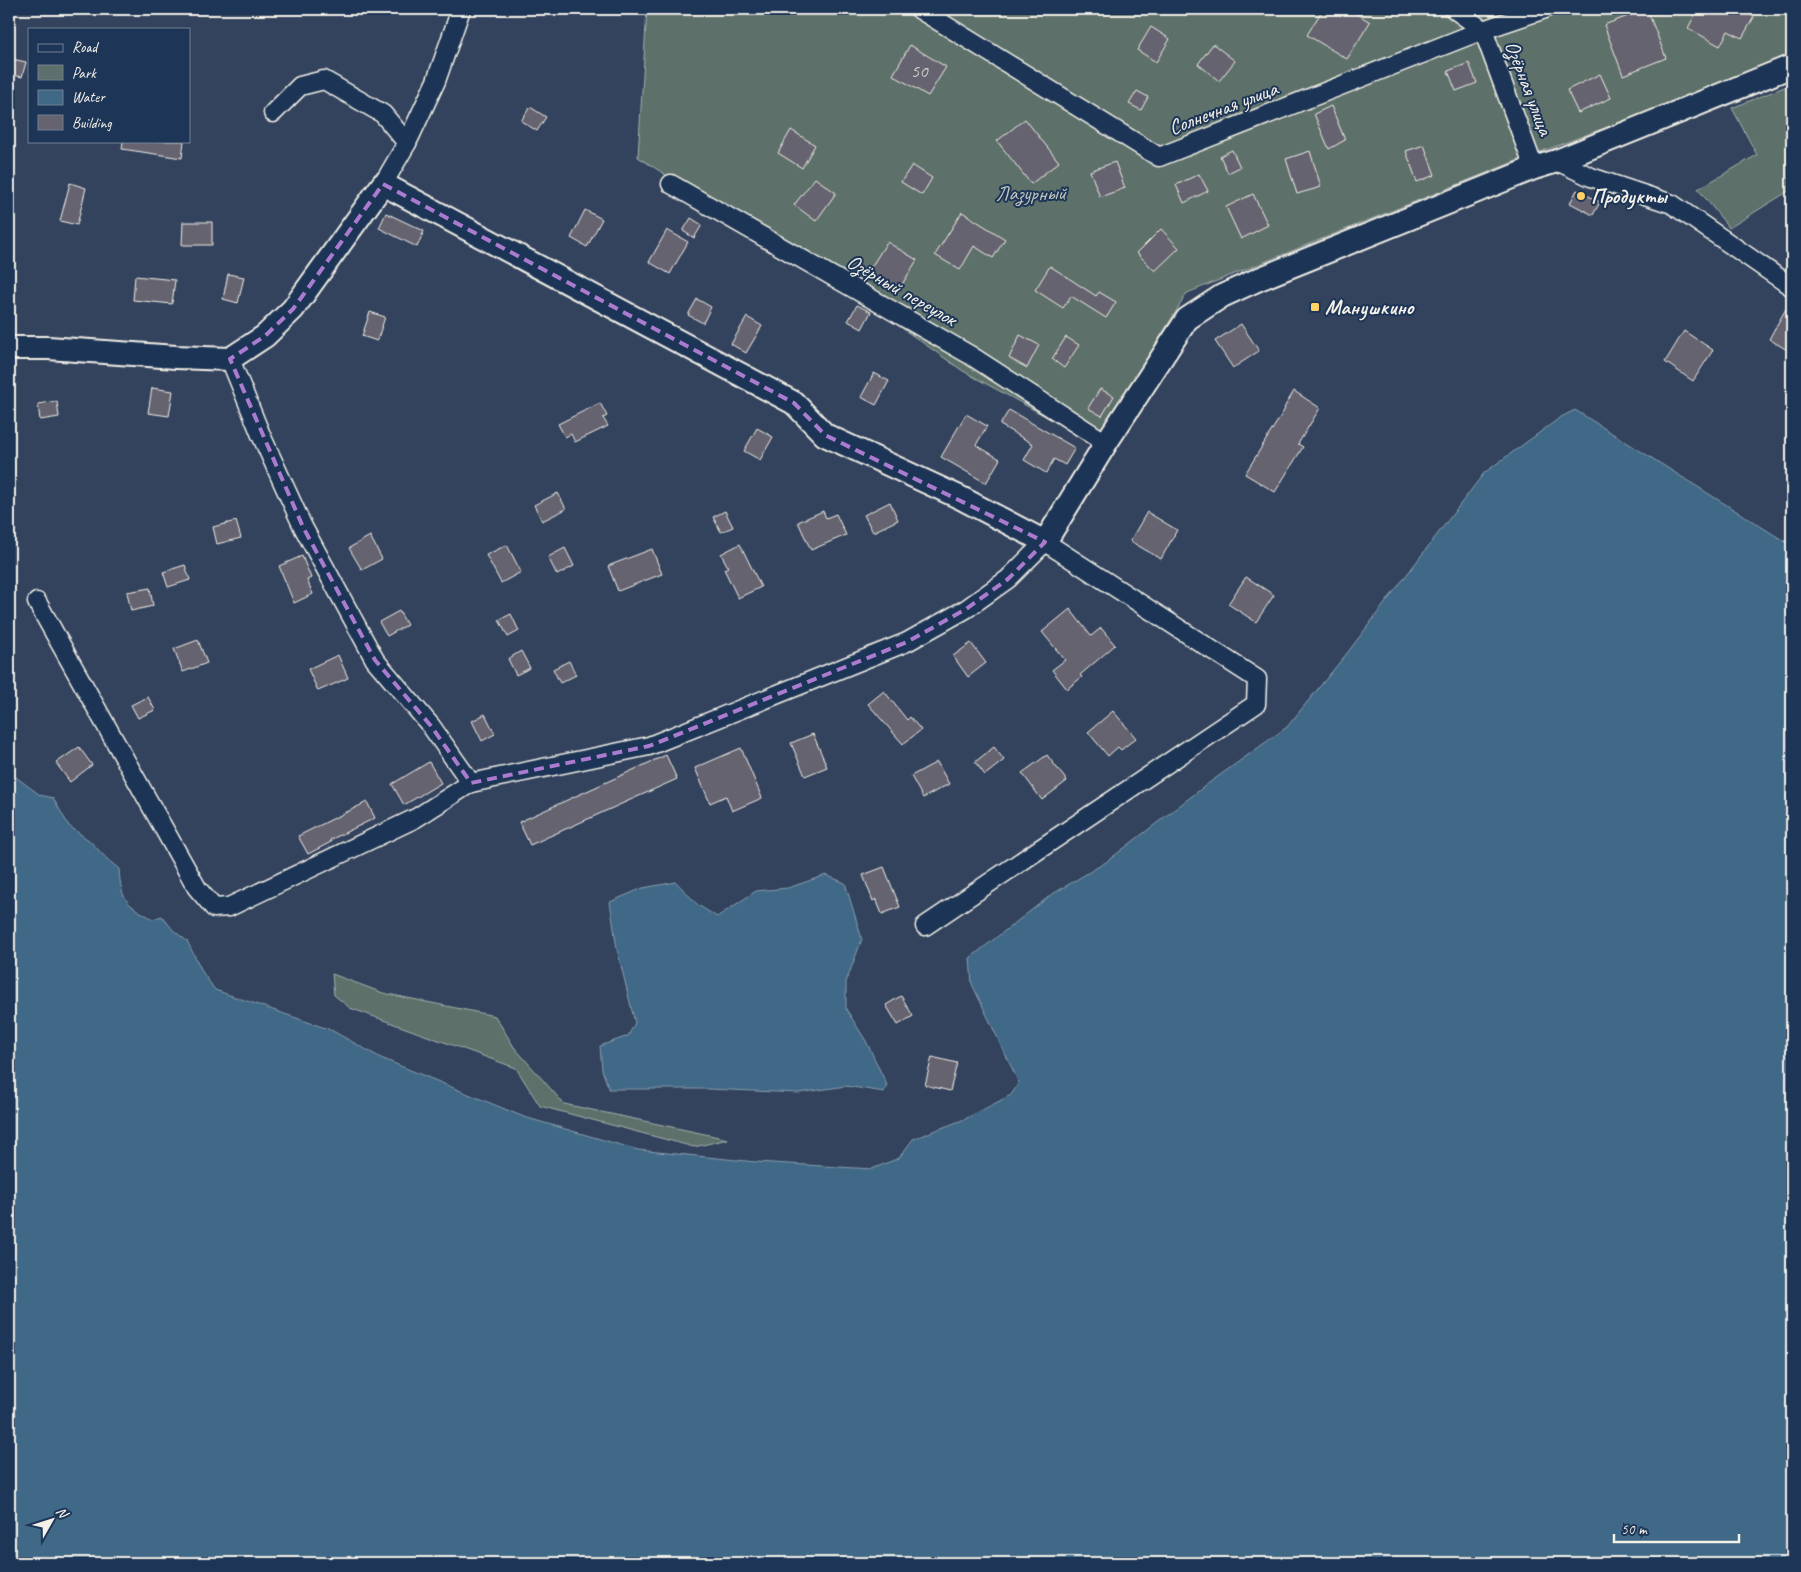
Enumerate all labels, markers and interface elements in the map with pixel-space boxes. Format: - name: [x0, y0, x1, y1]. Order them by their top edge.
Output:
- legend: [28, 28, 190, 142]
- street label: Озёрная улица: [1498, 37, 1559, 141]
- text: Road: [72, 38, 99, 57]
- house number: 50: [910, 59, 929, 83]
- text: Park: [72, 64, 97, 83]
- street label: Солнечная улица: [1165, 75, 1283, 141]
- text: Water: [72, 88, 106, 107]
- text: Building: [72, 114, 112, 133]
- park label: Лазурный: [996, 180, 1068, 207]
- place label: Продукты: [1591, 183, 1669, 210]
- marker: Продукты: [1575, 190, 1587, 202]
- street label: Озёрный переулок: [842, 248, 963, 334]
- place label: Манушкино: [1325, 294, 1415, 321]
- marker: Манушкино: [1309, 301, 1321, 313]
- north arrow: [28, 1494, 78, 1544]
- text: N: [52, 1503, 73, 1523]
- scale bar: [1614, 1512, 1738, 1544]
- text: 50 m: [1621, 1520, 1648, 1539]

